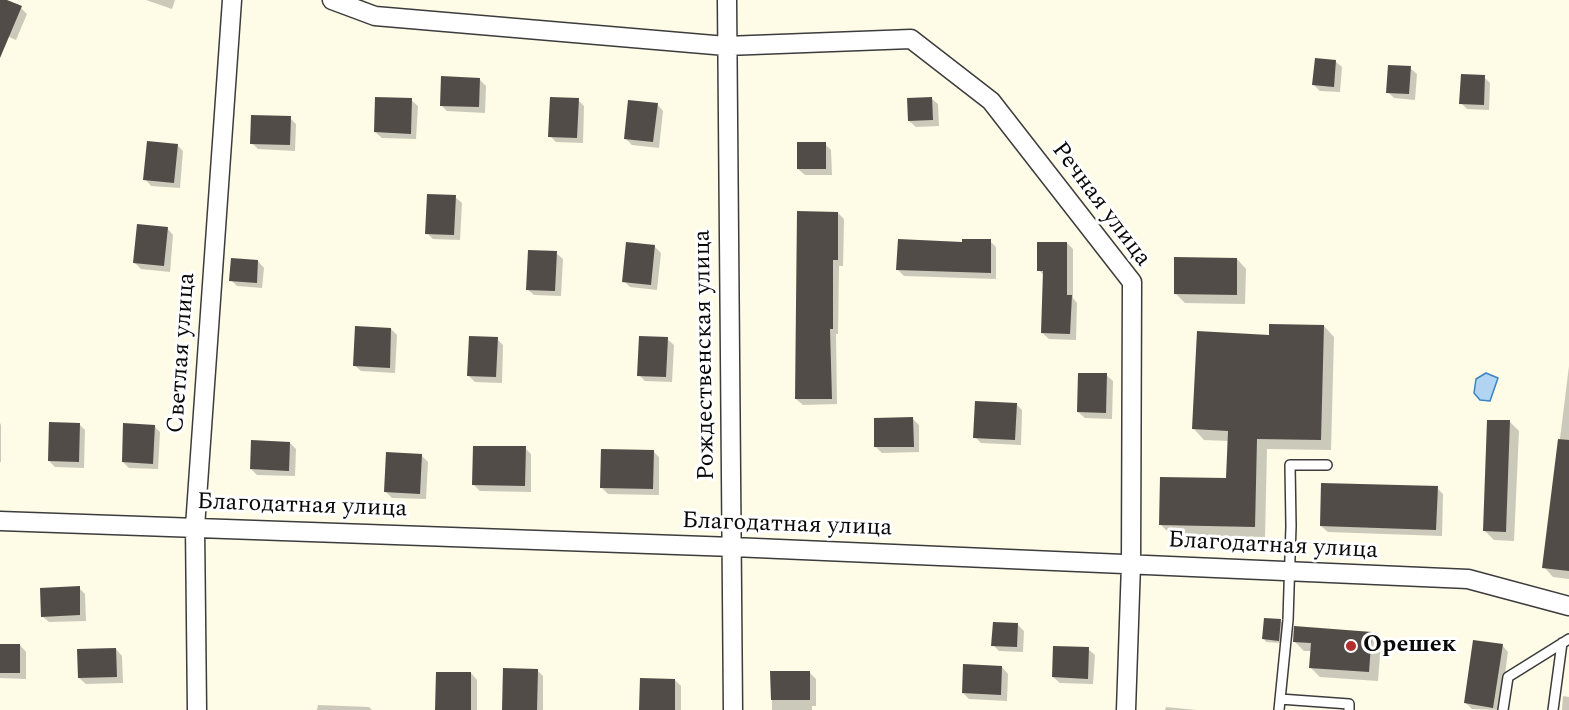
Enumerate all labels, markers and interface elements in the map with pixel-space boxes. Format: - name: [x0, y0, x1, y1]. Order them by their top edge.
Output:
- street label: Речная улица: [1044, 137, 1156, 273]
- street label: Рождественская улица: [689, 229, 723, 481]
- street label: Светлая улица: [163, 272, 203, 434]
- street label: Благодатная улица: [196, 489, 408, 525]
- street label: Благодатная улица: [681, 508, 893, 544]
- street label: Благодатная улица: [1167, 527, 1379, 567]
- place label: Орешек: [1363, 632, 1456, 660]
- marker: Орешек: [1344, 639, 1358, 653]

